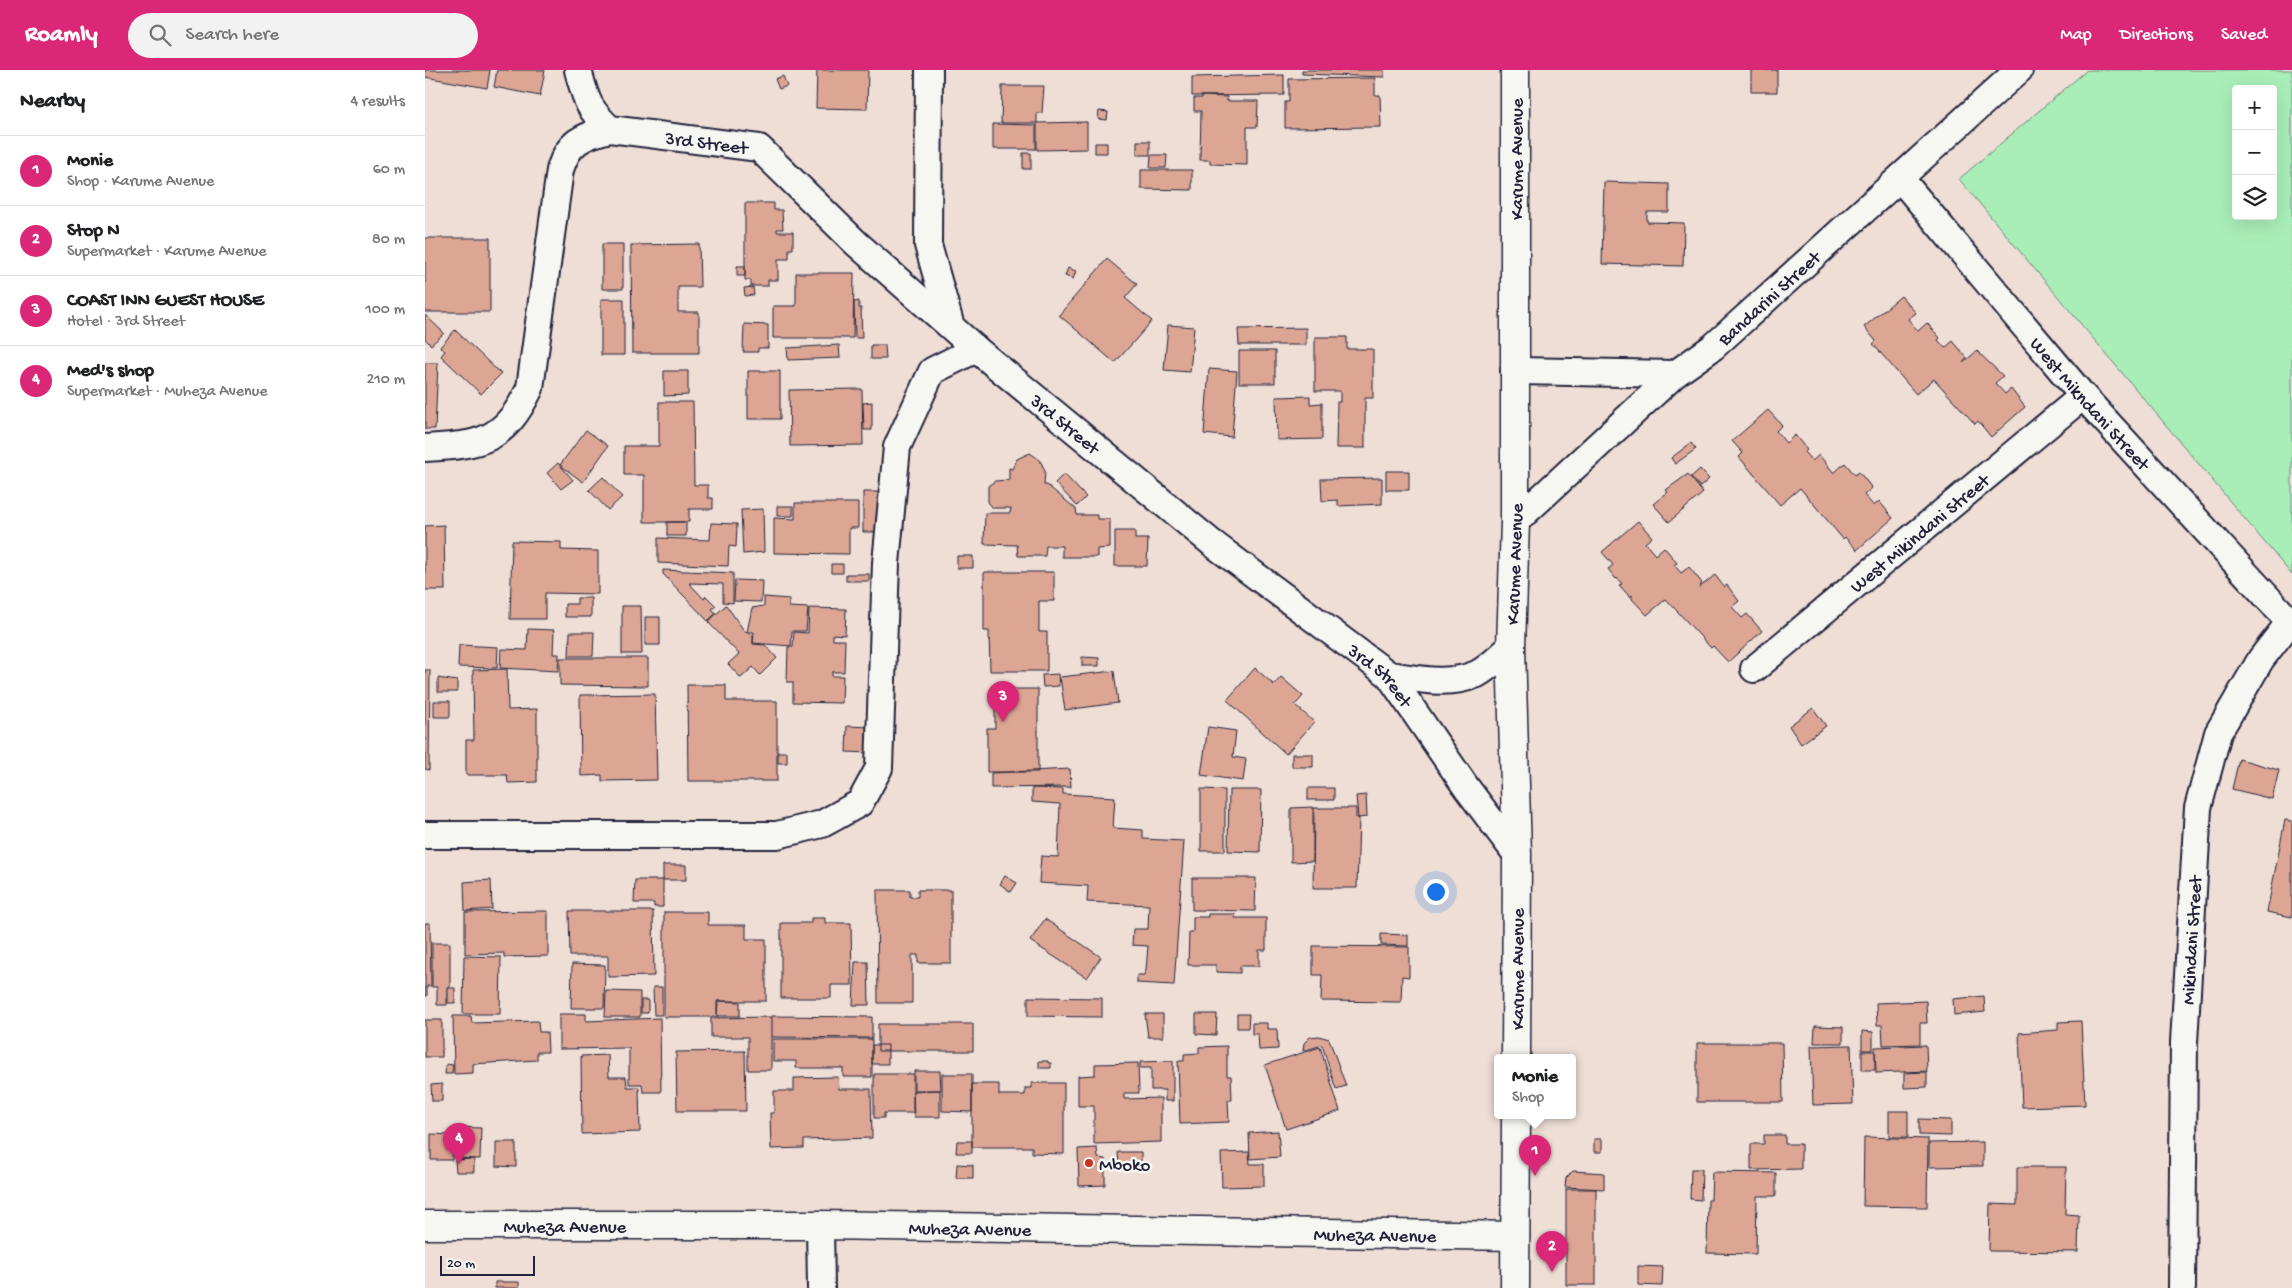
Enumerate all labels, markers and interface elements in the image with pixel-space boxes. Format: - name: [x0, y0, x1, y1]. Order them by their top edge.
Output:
- search box: [128, 13, 478, 58]
- text: Roamly: [25, 21, 98, 50]
- icon: search: [146, 21, 174, 49]
- text: Search here: [186, 24, 279, 47]
- text: Map: [2060, 25, 2092, 46]
- text: Directions: [2120, 25, 2193, 46]
- text: Saved: [2221, 25, 2267, 46]
- map controls: [2232, 85, 2277, 220]
- button: +: [2232, 85, 2277, 130]
- text: Nearby: [20, 90, 85, 115]
- text: 4 results: [350, 93, 405, 112]
- street label: Karume Avenue: [1507, 98, 1530, 220]
- street label: 3rd Street: [663, 128, 751, 162]
- button: −: [2232, 130, 2277, 175]
- text: Monie: [67, 150, 113, 173]
- text: 1: [33, 161, 39, 180]
- text: 60 m: [373, 161, 405, 180]
- text: Shop · Karume Avenue: [67, 173, 214, 192]
- button: layers: [2232, 175, 2277, 220]
- text: Stop N: [67, 220, 120, 243]
- text: 2: [32, 231, 40, 250]
- text: 80 m: [372, 231, 405, 250]
- text: Supermarket · Karume Avenue: [67, 243, 267, 262]
- street label: Bandarini Street: [1714, 246, 1828, 353]
- text: COAST INN GUEST HOUSE: [67, 290, 264, 313]
- text: 3: [32, 301, 40, 320]
- text: 100 m: [365, 301, 405, 320]
- text: Hotel · 3rd Street: [67, 313, 185, 332]
- street label: West Mikndani Street: [2023, 334, 2155, 478]
- text: Med's shop: [67, 360, 154, 383]
- text: 4: [32, 371, 40, 390]
- text: 210 m: [366, 371, 405, 390]
- text: Supermarket · Muheza Avenue: [67, 383, 267, 402]
- street label: 3rd Street: [1024, 390, 1105, 462]
- street label: West Mikindani Street: [1847, 469, 1997, 600]
- street label: Karume Avenue: [1503, 503, 1530, 625]
- street label: 3rd Street: [1341, 640, 1417, 715]
- pin: 3: [987, 681, 1019, 722]
- street label: Mikindani Street: [2178, 873, 2209, 1005]
- your location: [1423, 879, 1449, 905]
- street label: Karume Avenue: [1508, 908, 1531, 1030]
- popup: [1494, 1054, 1576, 1119]
- text: Monie: [1512, 1066, 1558, 1089]
- text: Shop: [1512, 1089, 1544, 1108]
- pin: 4: [443, 1123, 475, 1164]
- pin: 1: [1519, 1135, 1551, 1176]
- place label: Mboko: [1099, 1155, 1151, 1178]
- marker: Mboko: [1083, 1157, 1095, 1169]
- street label: Muheza Avenue: [504, 1217, 627, 1240]
- street label: Muheza Avenue: [908, 1218, 1032, 1243]
- street label: Muheza Avenue: [1313, 1225, 1437, 1250]
- pin: 2: [1536, 1231, 1568, 1272]
- scale bar: [440, 1253, 535, 1276]
- text: 20 m: [447, 1256, 475, 1273]

